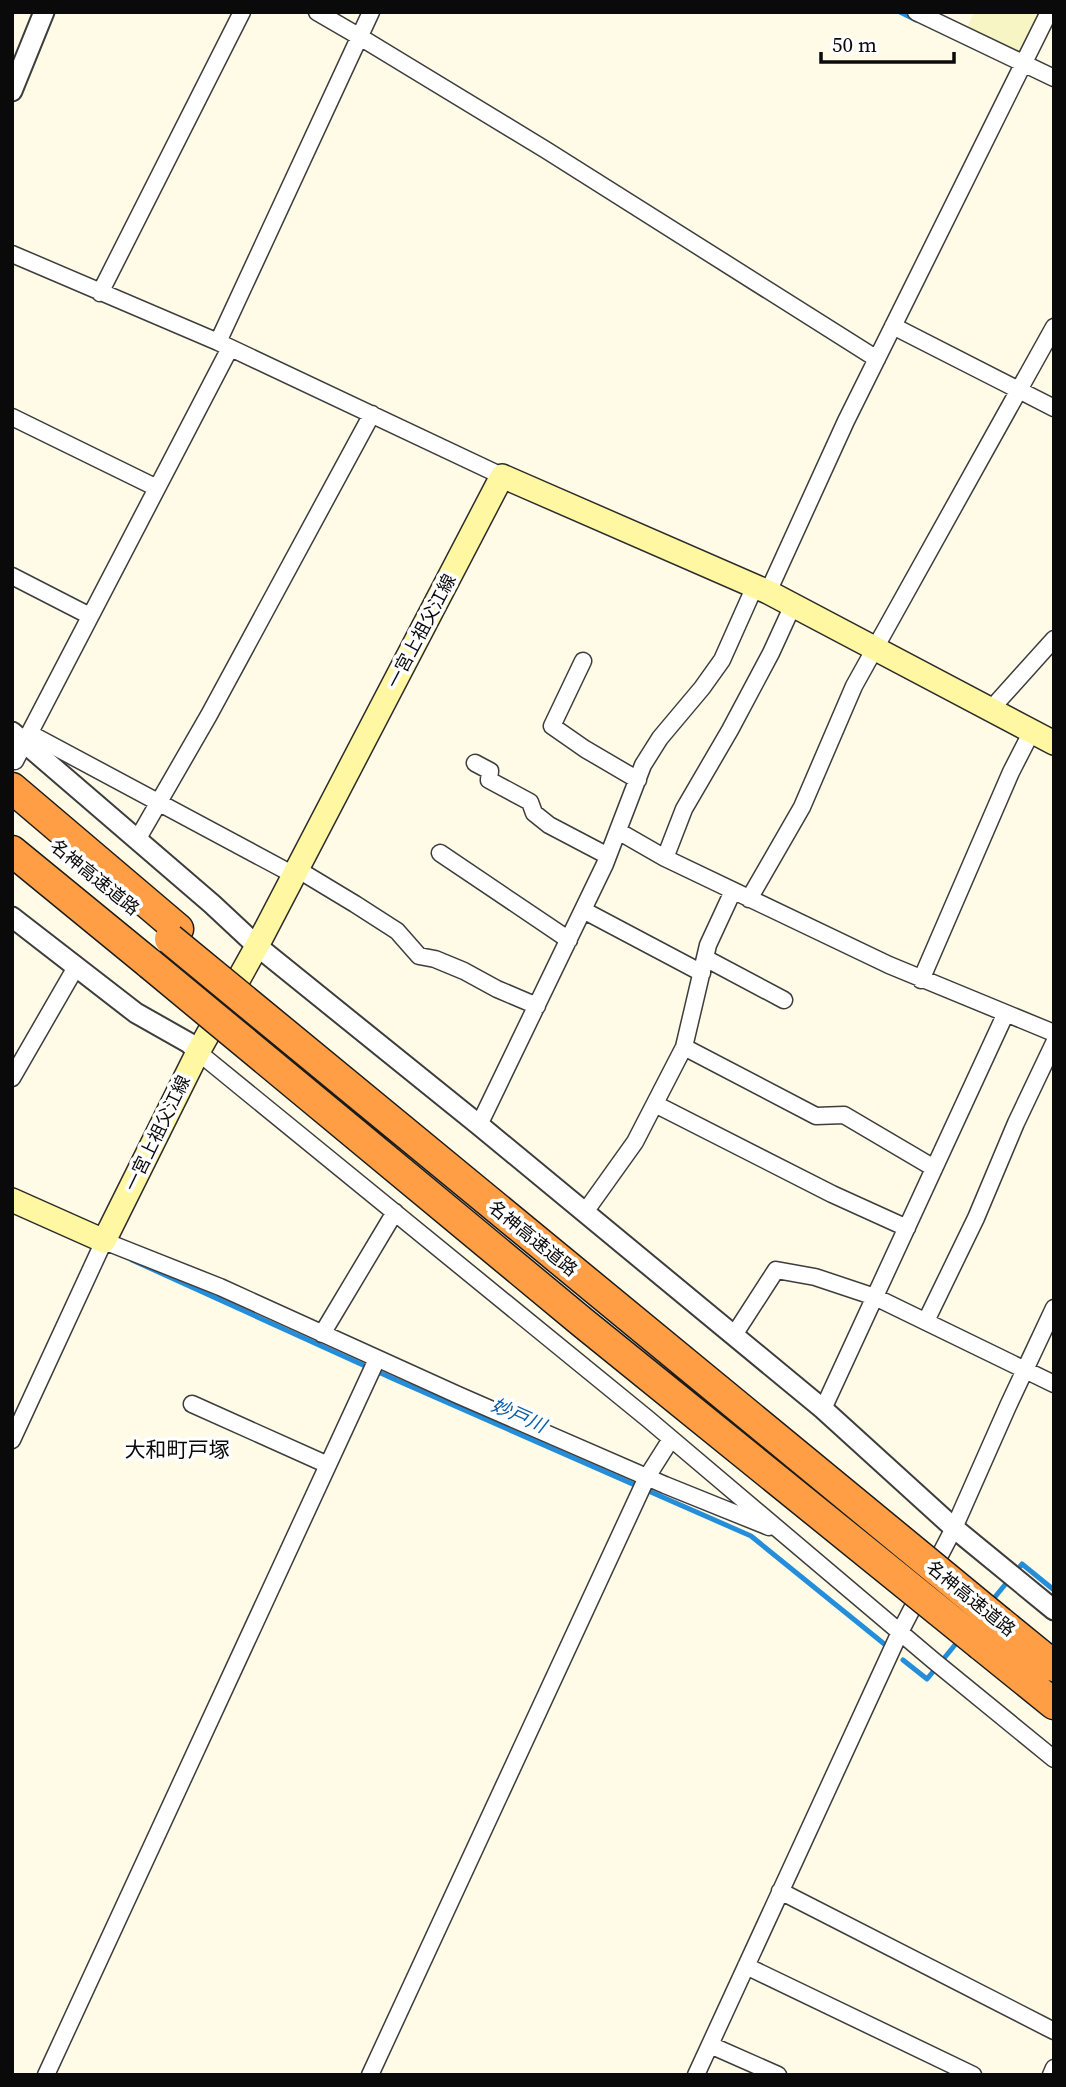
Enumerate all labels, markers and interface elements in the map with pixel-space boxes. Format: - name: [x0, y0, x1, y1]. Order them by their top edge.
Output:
- scale bar: [821, 21, 954, 65]
- text: 50 m: [832, 30, 877, 59]
- street label: 一宮上祖父江線: [380, 570, 462, 692]
- street label: 名神高速道路: [45, 833, 145, 921]
- street label: 一宮上祖父江線: [118, 1071, 196, 1195]
- street label: 名神高速道路: [483, 1194, 583, 1282]
- water label: 妙戸川: [488, 1392, 552, 1439]
- district label: 大和町戸塚: [125, 1435, 230, 1464]
- street label: 名神高速道路: [921, 1554, 1021, 1642]

